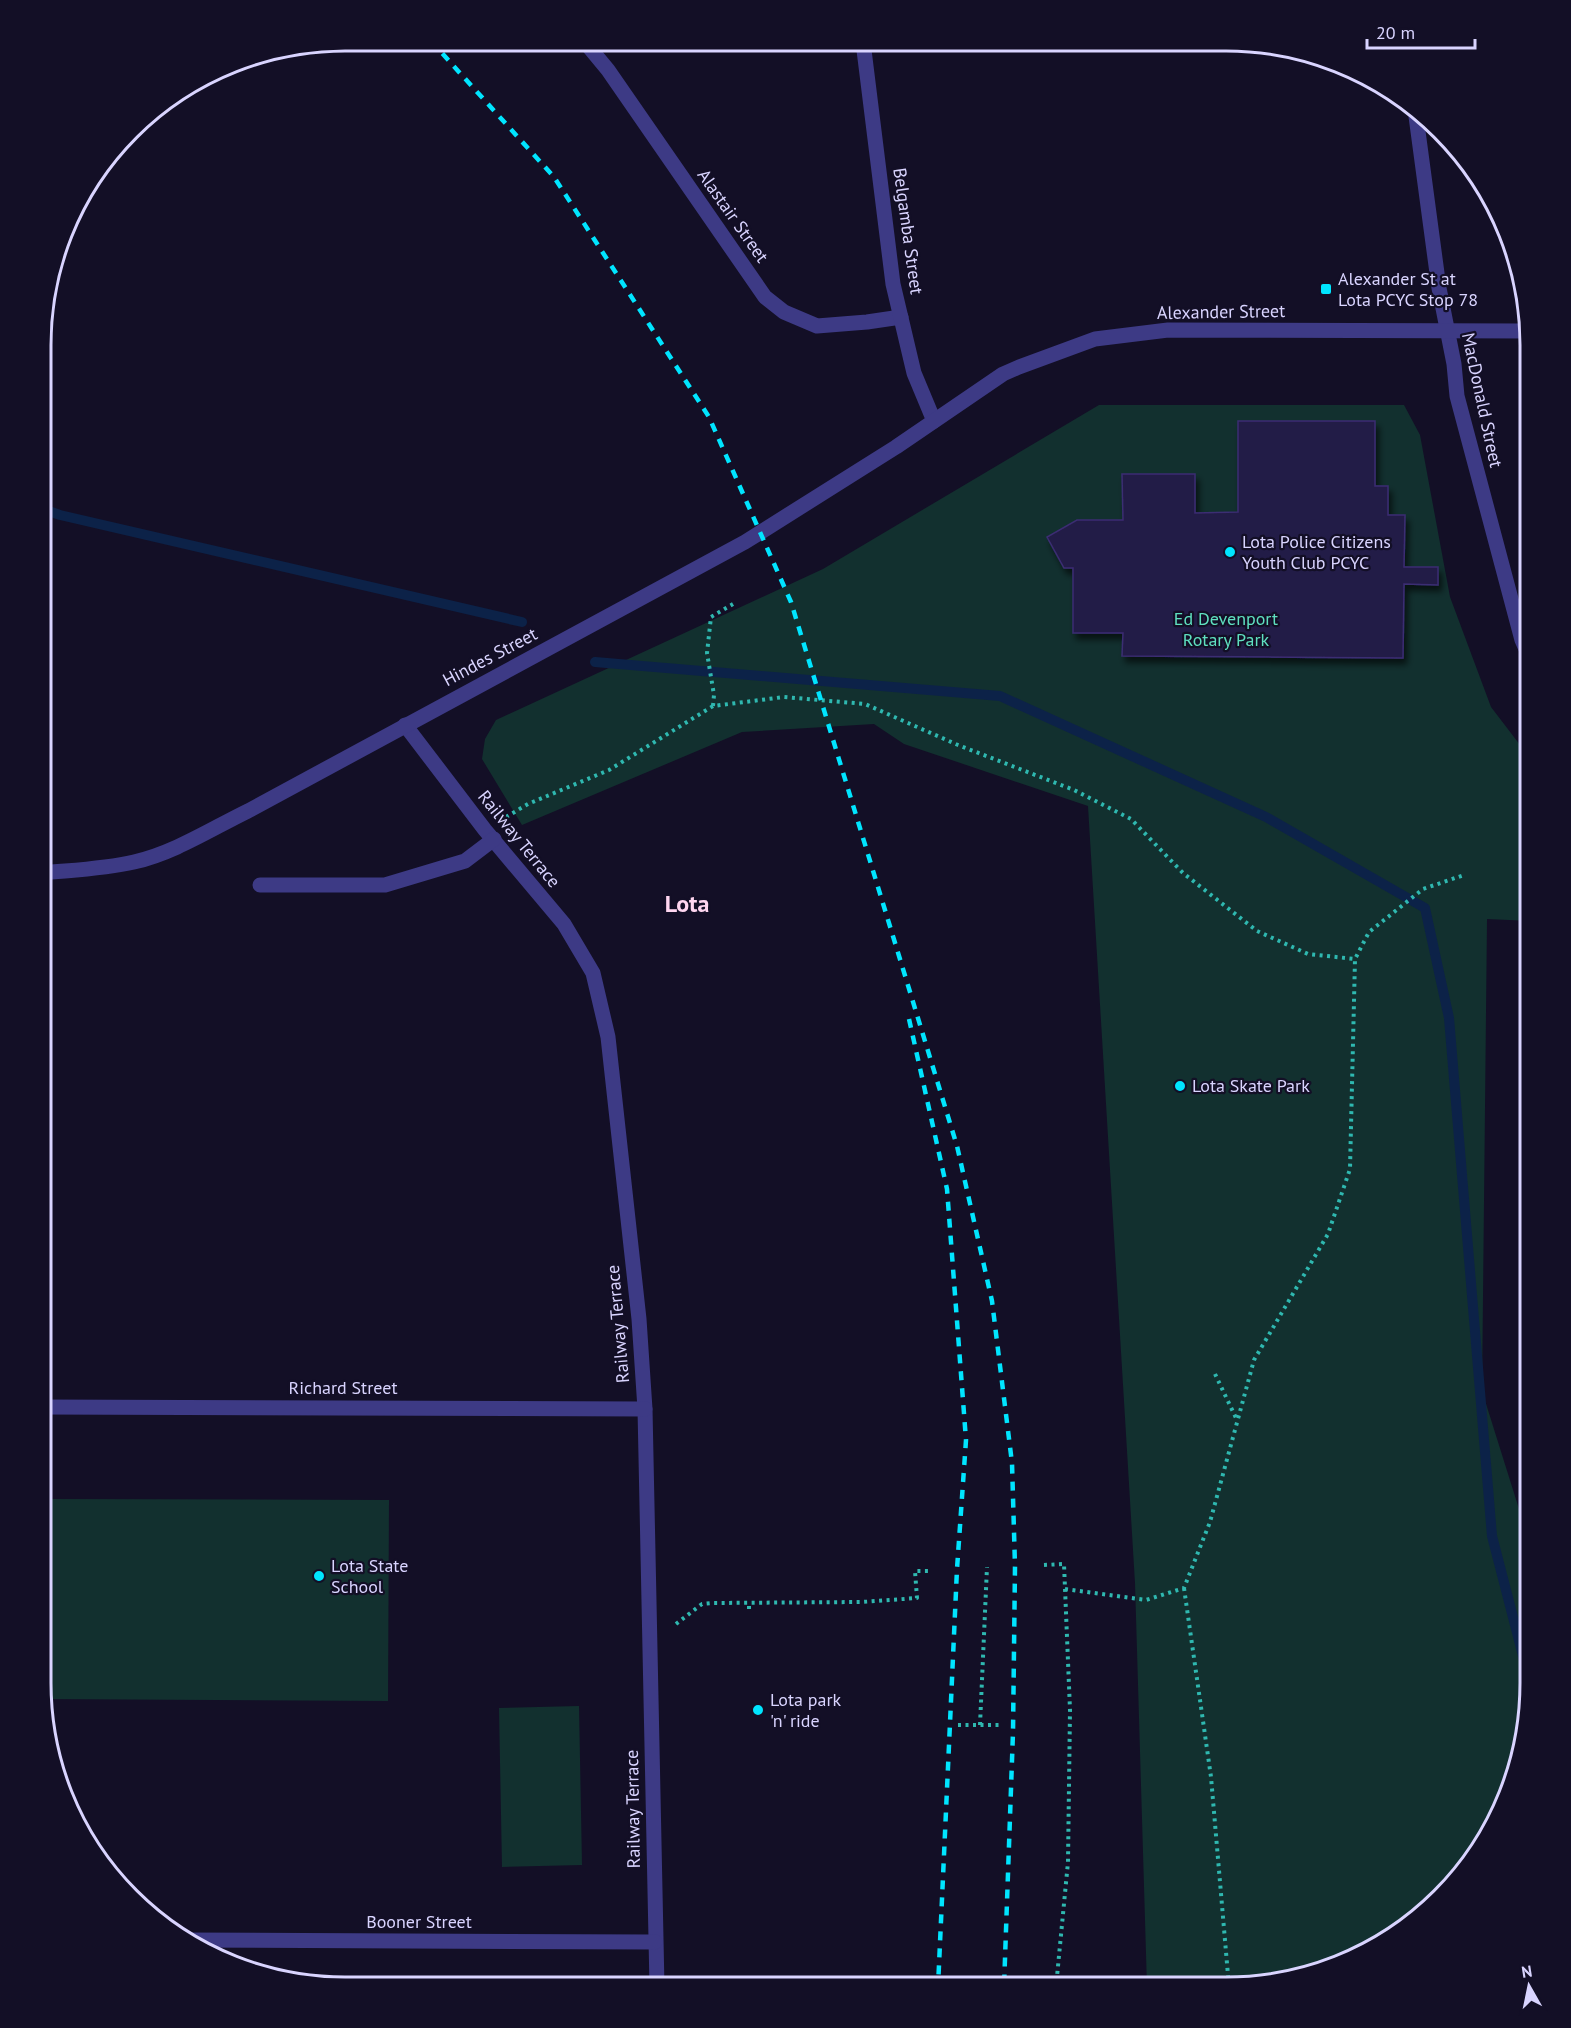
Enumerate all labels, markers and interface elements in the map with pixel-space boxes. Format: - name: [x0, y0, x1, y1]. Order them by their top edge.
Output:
- scale bar: [1367, 12, 1475, 50]
- text: 20 m: [1376, 21, 1415, 44]
- street label: Alastair Street: [693, 164, 774, 267]
- street label: Belgamba Street: [888, 166, 929, 296]
- place label: Alexander St at Lota PCYC Stop 78: [1338, 267, 1478, 311]
- marker: Alexander St at Lota PCYC Stop 78: [1319, 282, 1333, 296]
- street label: Alexander Street: [1157, 299, 1285, 324]
- street label: MacDonald Street: [1457, 330, 1508, 469]
- place label: Lota Police Citizens Youth Club PCYC: [1242, 530, 1391, 574]
- marker: Lota Police Citizens Youth Club PCYC: [1223, 545, 1237, 559]
- park label: Ed Devenport Rotary Park: [1174, 607, 1278, 651]
- street label: Hindes Street: [438, 622, 541, 691]
- street label: Railway Terrace: [473, 785, 566, 892]
- district label: Lota: [665, 888, 709, 919]
- place label: Lota Skate Park: [1192, 1074, 1310, 1097]
- marker: Lota Skate Park: [1173, 1079, 1187, 1093]
- street label: Railway Terrace: [601, 1264, 634, 1384]
- street label: Richard Street: [288, 1376, 398, 1399]
- place label: Lota State School: [331, 1554, 408, 1598]
- marker: Lota State School: [312, 1569, 326, 1583]
- place label: Lota park 'n' ride: [770, 1688, 842, 1732]
- marker: Lota park 'n' ride: [751, 1703, 765, 1717]
- street label: Railway Terrace: [620, 1750, 645, 1868]
- street label: Booner Street: [366, 1910, 472, 1933]
- north arrow: [1499, 1956, 1559, 2016]
- text: N: [1520, 1960, 1533, 1982]

